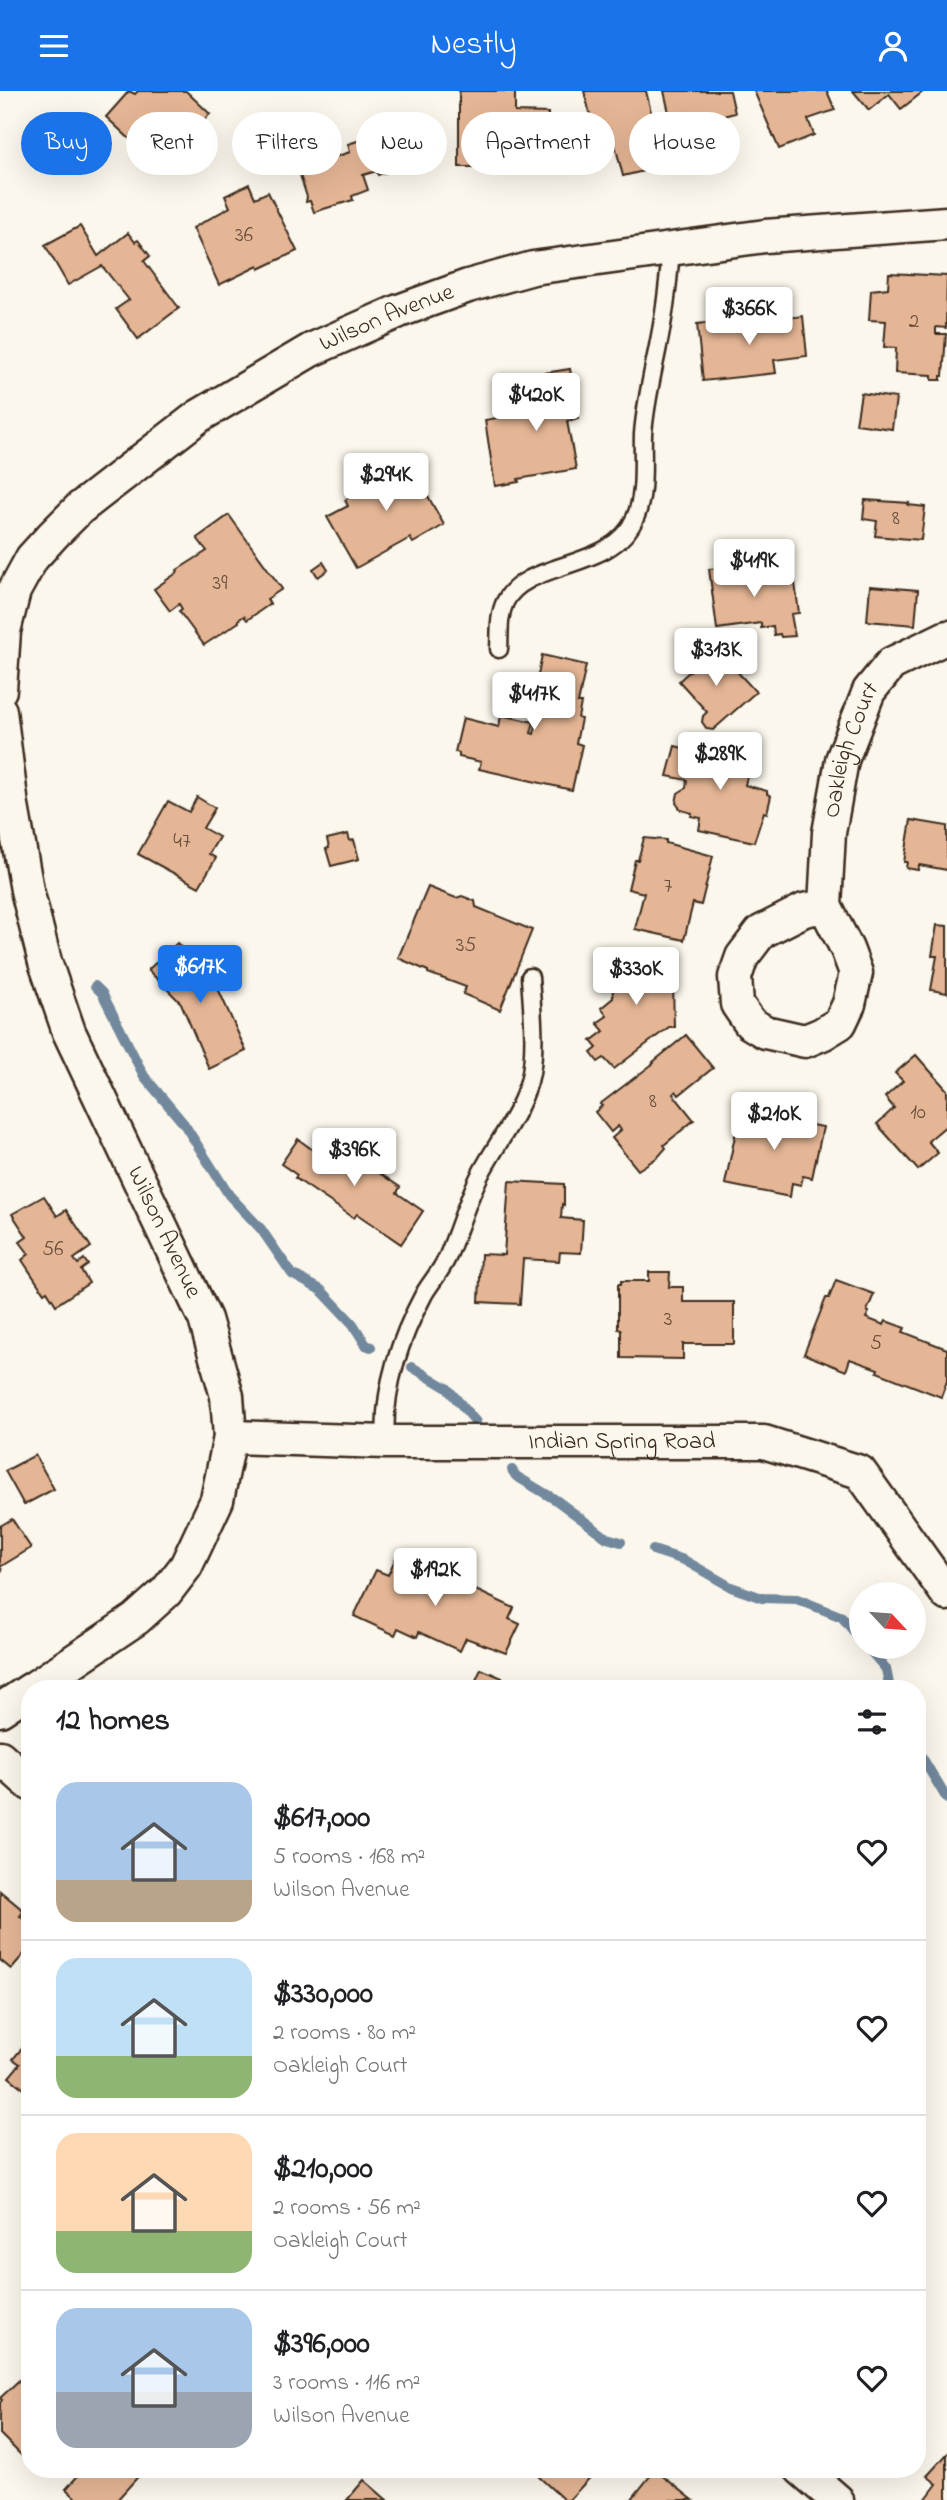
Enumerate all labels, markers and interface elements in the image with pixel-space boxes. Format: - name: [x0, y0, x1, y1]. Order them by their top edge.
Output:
- text: Nestly: [430, 22, 517, 69]
- icon: menu: [35, 27, 73, 65]
- icon: person: [874, 27, 912, 65]
- chip: Buy: [21, 112, 112, 175]
- chip: Rent: [126, 112, 218, 175]
- chip: Filters: [232, 112, 342, 175]
- chip: New: [356, 112, 447, 175]
- chip: Apartment: [461, 112, 615, 175]
- chip: House: [629, 112, 740, 175]
- house number: 36: [235, 221, 253, 251]
- street label: Wilson Avenue: [314, 275, 459, 362]
- pin: $366K: [700, 287, 798, 347]
- text: $366K: [722, 293, 776, 326]
- house number: 2: [909, 307, 919, 337]
- pin: $420K: [487, 373, 585, 433]
- text: $420K: [508, 379, 564, 412]
- pin: $294K: [337, 453, 435, 513]
- text: $294K: [360, 459, 412, 492]
- house number: 8: [892, 504, 900, 534]
- pin: $419K: [705, 539, 803, 599]
- text: $419K: [730, 545, 778, 578]
- house number: 39: [213, 569, 228, 599]
- pin: $313K: [667, 629, 765, 688]
- text: $313K: [690, 634, 742, 667]
- pin: $417K: [485, 673, 583, 732]
- street label: Oakleigh Court: [814, 674, 888, 821]
- text: $417K: [508, 678, 560, 711]
- pin: $289K: [671, 733, 769, 792]
- text: $289K: [694, 738, 746, 771]
- house number: 47: [173, 827, 191, 857]
- house number: 7: [664, 872, 673, 902]
- house number: 35: [456, 931, 476, 961]
- pin: $617K: [151, 946, 249, 1005]
- pin: $330K: [587, 947, 685, 1007]
- text: $617K: [174, 951, 226, 984]
- text: $330K: [609, 953, 663, 986]
- house number: 8: [649, 1087, 657, 1117]
- pin: $210K: [725, 1093, 823, 1152]
- text: $210K: [747, 1098, 801, 1131]
- house number: 10: [910, 1098, 926, 1128]
- pin: $396K: [305, 1129, 403, 1188]
- text: $396K: [328, 1134, 380, 1167]
- street label: Wilson Avenue: [118, 1160, 210, 1304]
- house number: 56: [42, 1235, 64, 1265]
- house number: 3: [664, 1305, 672, 1335]
- house number: 5: [870, 1329, 882, 1359]
- street label: Indian Spring Road: [528, 1425, 716, 1460]
- pin: $192K: [386, 1549, 484, 1608]
- text: $192K: [410, 1554, 460, 1587]
- north arrow: [849, 1582, 926, 1659]
- map controls: [849, 1582, 926, 1659]
- text: 12 homes: [56, 1700, 170, 1744]
- icon: filters: [853, 1703, 891, 1741]
- text: $617,000: [273, 1797, 370, 1841]
- icon: home: [112, 1810, 196, 1894]
- icon: heart: [853, 1833, 891, 1871]
- text: 5 rooms · 168 m²: [273, 1841, 425, 1874]
- text: Wilson Avenue: [273, 1874, 410, 1907]
- text: $330,000: [273, 1973, 373, 2017]
- icon: home: [112, 1986, 196, 2070]
- icon: heart: [853, 2009, 891, 2047]
- text: 2 rooms · 80 m²: [273, 2017, 416, 2050]
- text: Oakleigh Court: [273, 2050, 408, 2083]
- text: $210,000: [273, 2148, 373, 2192]
- icon: home: [112, 2161, 196, 2245]
- icon: heart: [853, 2184, 891, 2222]
- text: 2 rooms · 56 m²: [273, 2192, 421, 2225]
- text: Oakleigh Court: [273, 2225, 408, 2258]
- text: $396,000: [273, 2323, 370, 2367]
- icon: home: [112, 2336, 196, 2420]
- icon: heart: [853, 2359, 891, 2397]
- text: 3 rooms · 116 m²: [273, 2367, 420, 2400]
- text: Wilson Avenue: [273, 2400, 410, 2433]

